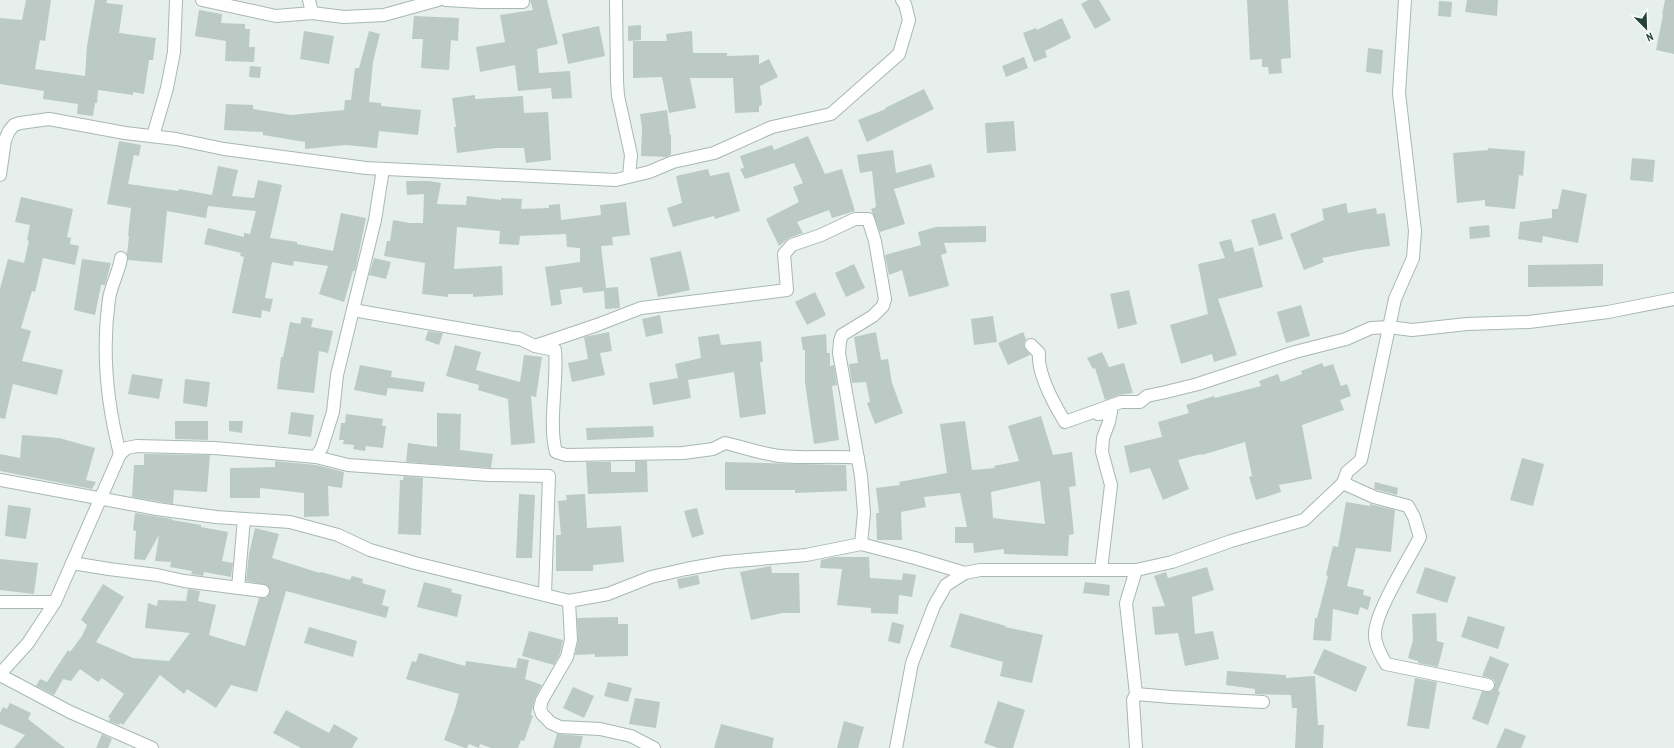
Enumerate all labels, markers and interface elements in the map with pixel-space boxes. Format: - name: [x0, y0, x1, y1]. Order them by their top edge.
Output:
- north arrow: [1626, 8, 1666, 48]
- text: N: [1644, 30, 1655, 45]

